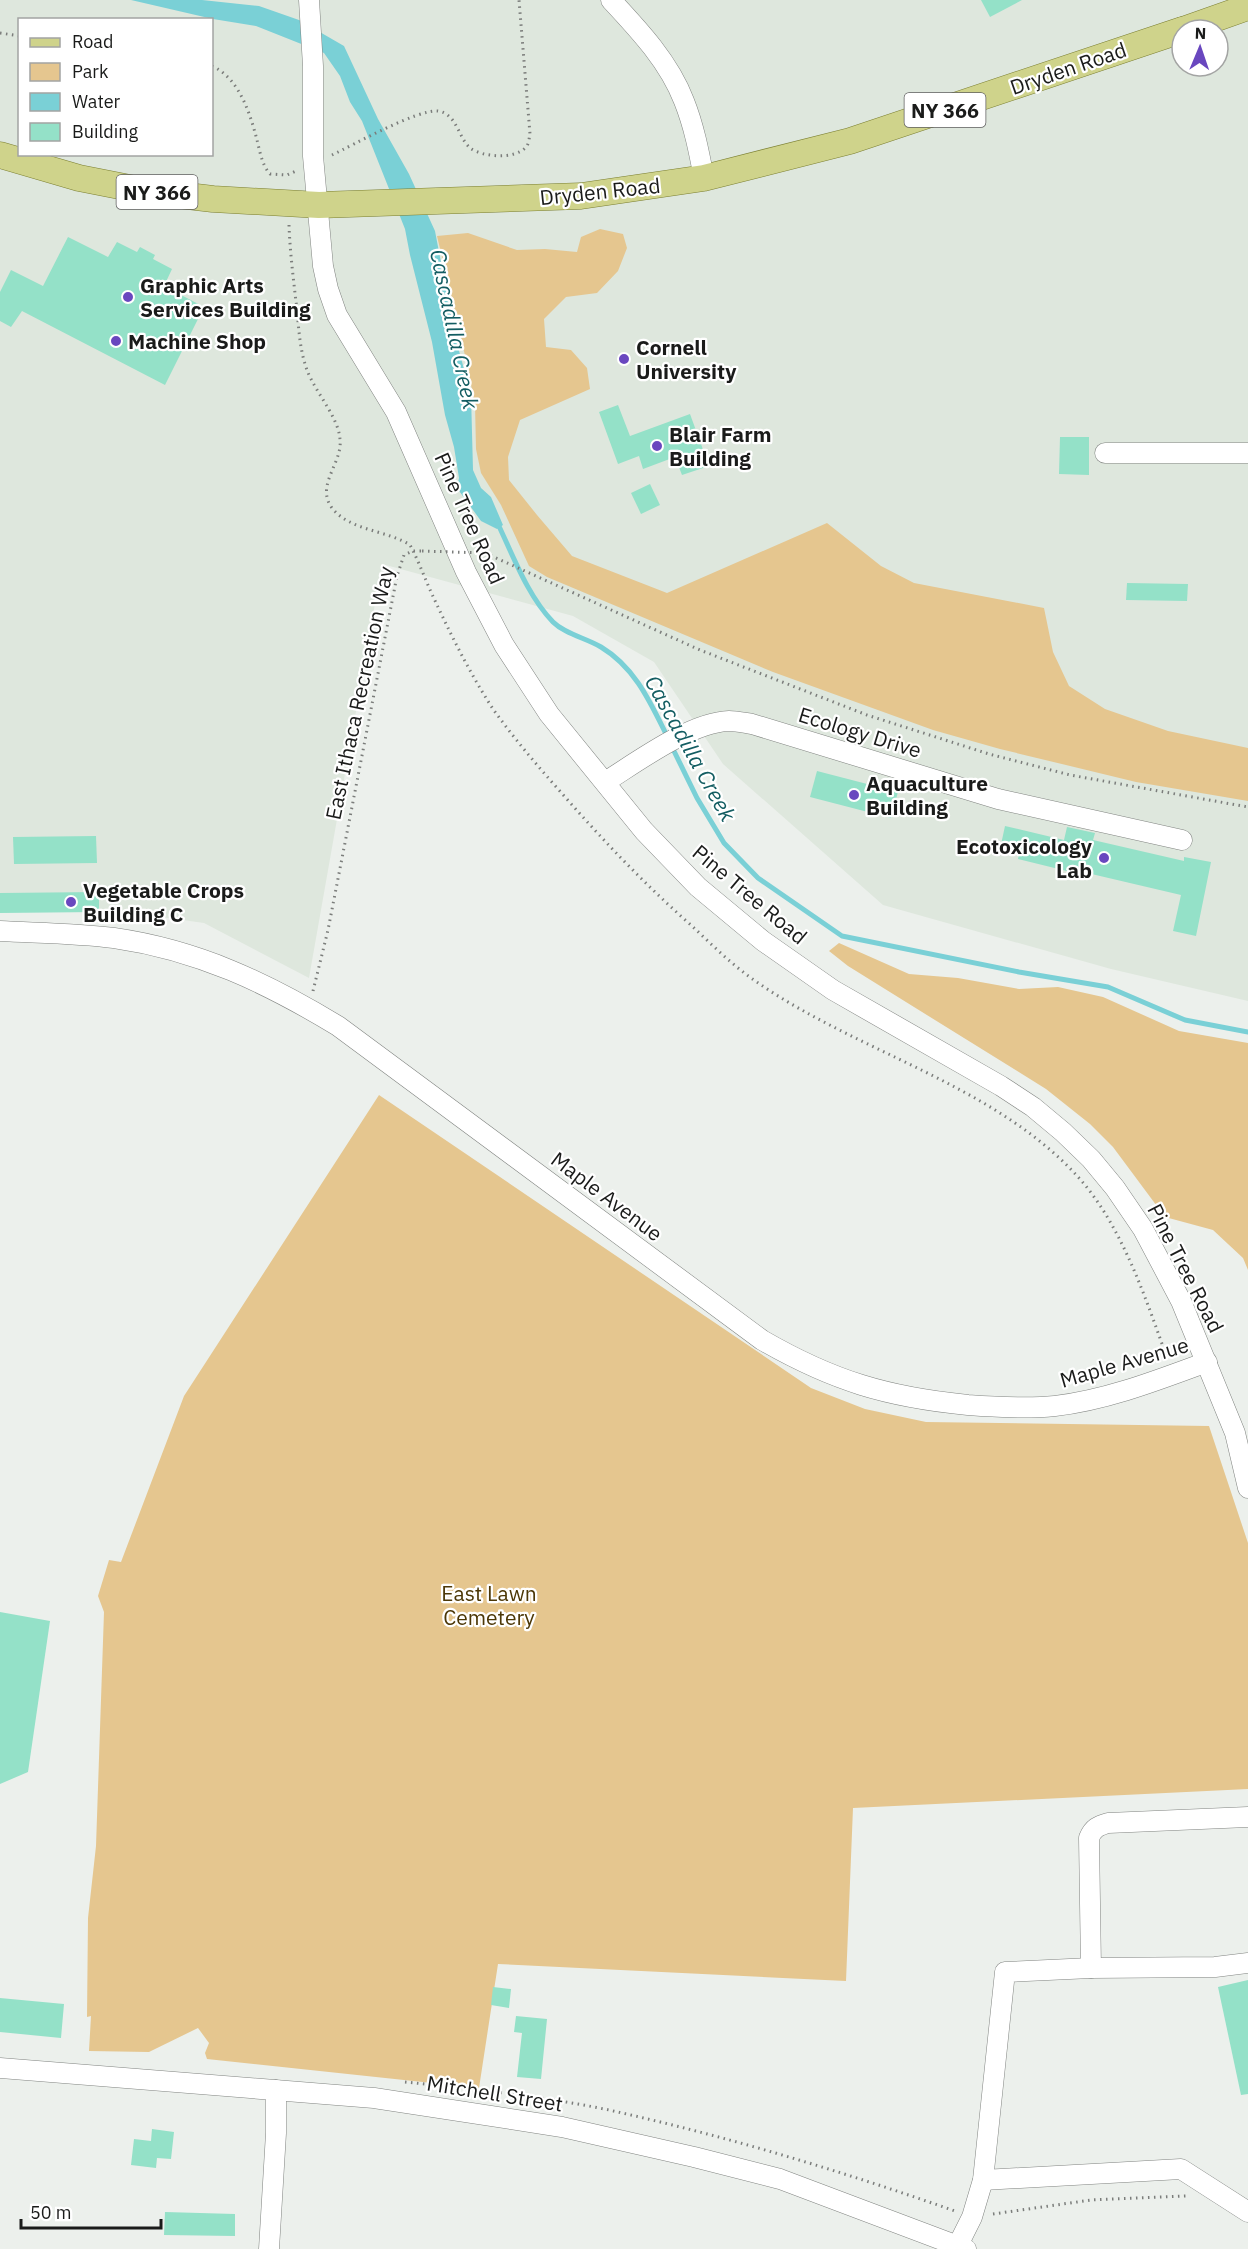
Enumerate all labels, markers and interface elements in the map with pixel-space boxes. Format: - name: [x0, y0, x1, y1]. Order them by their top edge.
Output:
- legend: [18, 18, 213, 156]
- north arrow: [1170, 18, 1230, 78]
- text: N: [1194, 23, 1207, 43]
- text: Road: [72, 30, 113, 53]
- street label: Dryden Road: [1006, 35, 1130, 101]
- text: Park: [72, 60, 109, 83]
- text: Water: [72, 90, 121, 113]
- road number: NY 366: [904, 93, 986, 127]
- text: Building: [72, 120, 139, 143]
- street label: Dryden Road: [538, 171, 662, 211]
- road number: NY 366: [116, 175, 198, 209]
- water label: Cascadilla Creek: [424, 246, 486, 412]
- place label: Graphic Arts Services Building: [140, 271, 311, 323]
- marker: Graphic Arts Services Building: [121, 290, 135, 304]
- place label: Machine Shop: [128, 327, 266, 355]
- place label: Cornell University: [636, 333, 737, 385]
- marker: Machine Shop: [109, 334, 123, 348]
- marker: Cornell University: [617, 352, 631, 366]
- place label: Blair Farm Building: [669, 420, 771, 472]
- marker: Blair Farm Building: [650, 439, 664, 453]
- street label: Pine Tree Road: [428, 448, 512, 588]
- street label: East Ithaca Recreation Way: [318, 563, 400, 822]
- water label: Cascadilla Creek: [639, 670, 743, 827]
- street label: Ecology Drive: [795, 700, 925, 764]
- place label: Aquaculture Building: [866, 769, 988, 821]
- marker: Aquaculture Building: [847, 788, 861, 802]
- place label: Ecotoxicology Lab: [956, 832, 1093, 884]
- street label: Pine Tree Road: [687, 838, 813, 950]
- marker: Ecotoxicology Lab: [1097, 851, 1111, 865]
- place label: Vegetable Crops Building C: [83, 876, 244, 928]
- marker: Vegetable Crops Building C: [64, 895, 78, 909]
- street label: Maple Avenue: [546, 1145, 668, 1247]
- street label: Pine Tree Road: [1141, 1199, 1231, 1337]
- street label: Maple Avenue: [1056, 1330, 1192, 1394]
- park label: East Lawn Cemetery: [441, 1579, 537, 1631]
- street label: Mitchell Street: [425, 2068, 565, 2118]
- scale bar: [21, 2192, 160, 2230]
- text: 50 m: [30, 2201, 72, 2224]

